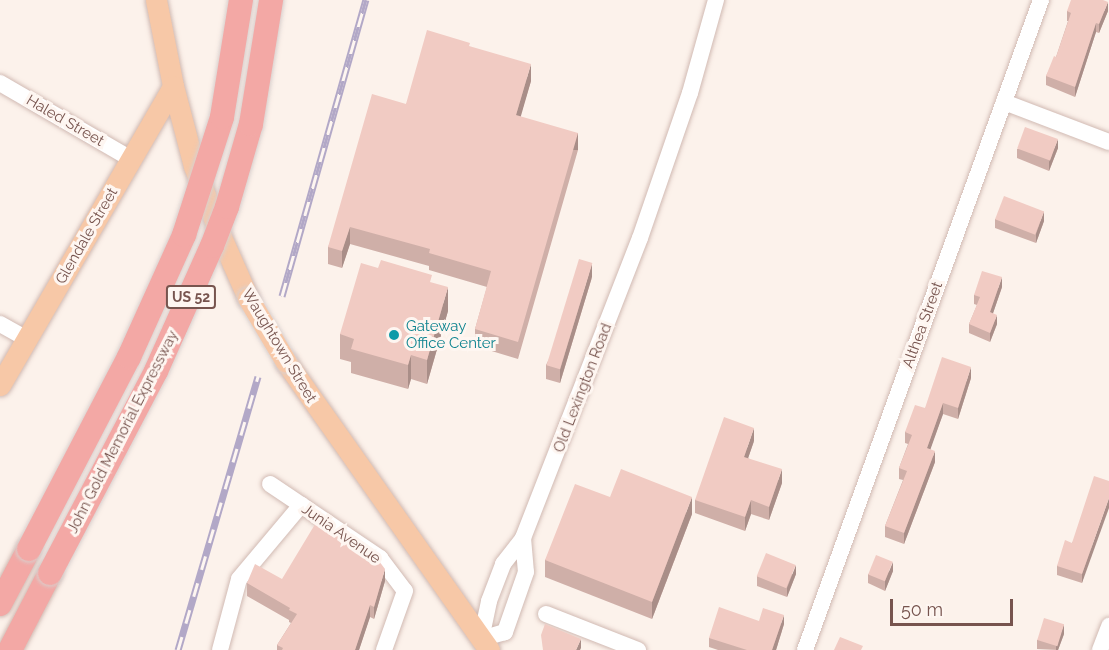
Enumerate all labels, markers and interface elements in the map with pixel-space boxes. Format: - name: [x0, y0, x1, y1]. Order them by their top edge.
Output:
- street label: Haled Street: [23, 92, 107, 150]
- street label: Glendale Street: [52, 185, 122, 287]
- street label: Althea Street: [899, 279, 947, 371]
- road number: US 52: [166, 286, 216, 308]
- street label: Waughtown Street: [238, 286, 320, 406]
- place label: Gateway Office Center: [406, 317, 496, 352]
- street label: Old Lexington Road: [550, 321, 616, 455]
- street label: John Gold Memorial Expressway: [64, 327, 182, 537]
- marker: Gateway Office Center: [387, 328, 401, 342]
- street label: Junia Avenue: [298, 500, 384, 568]
- scale bar: [893, 587, 1016, 625]
- text: 50 m: [901, 599, 943, 620]

